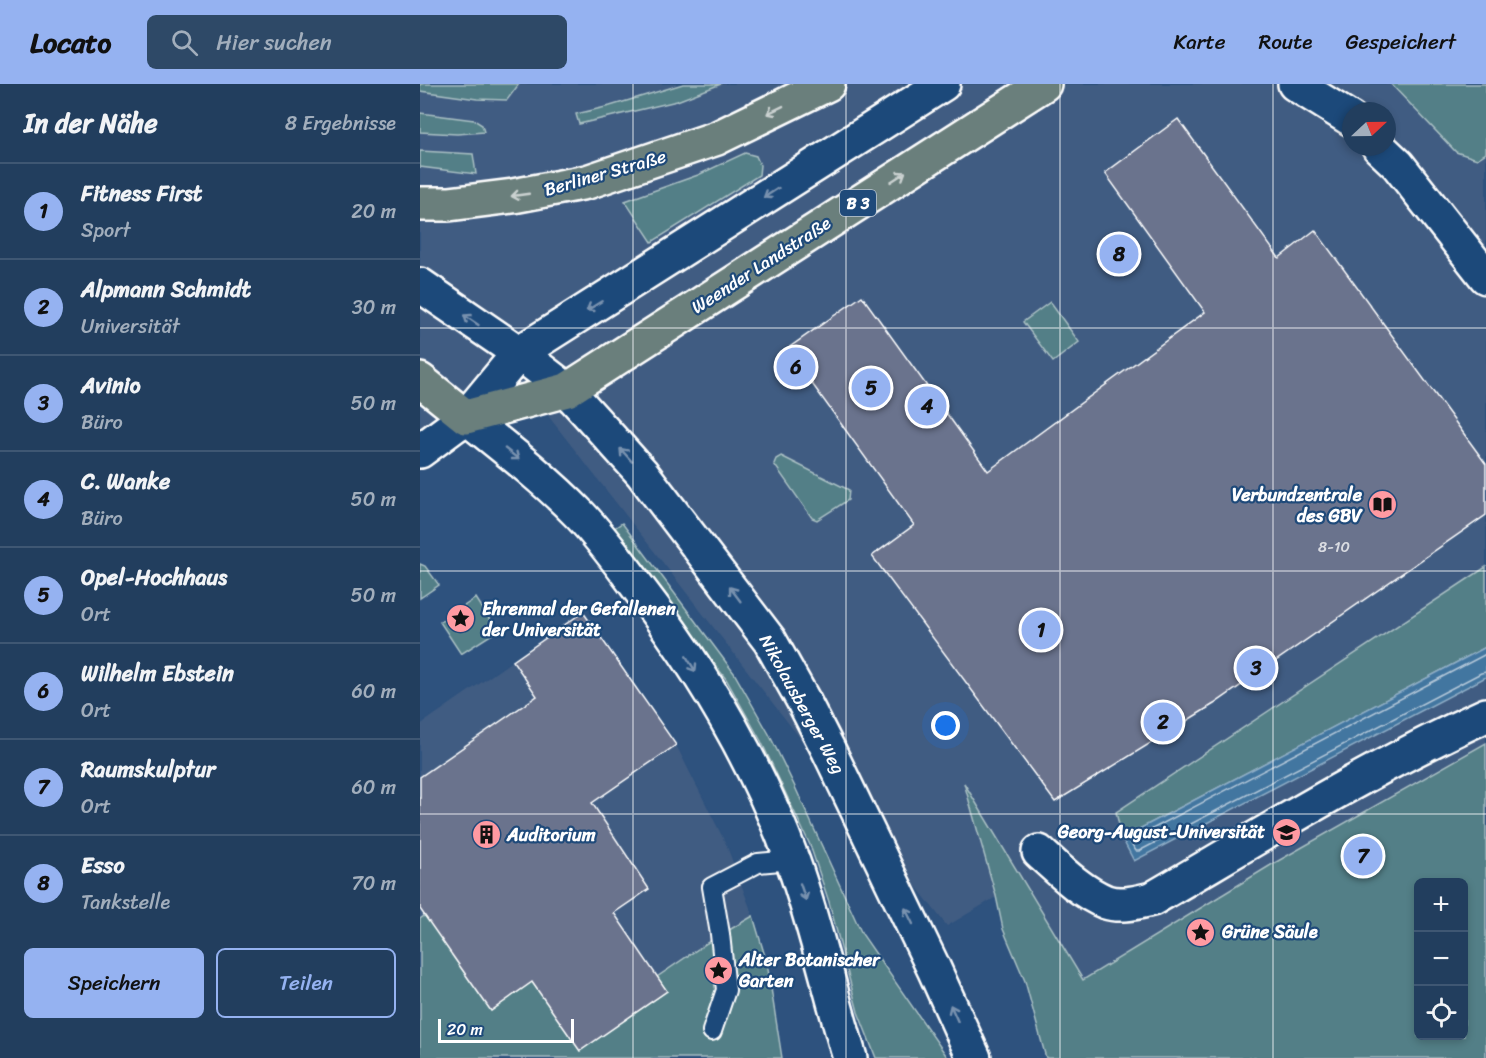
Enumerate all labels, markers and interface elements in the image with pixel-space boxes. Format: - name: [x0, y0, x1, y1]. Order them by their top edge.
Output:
- search box: [147, 15, 567, 69]
- text: Locato: [30, 18, 111, 67]
- text: Hier suchen: [216, 23, 332, 62]
- text: Karte: [1174, 23, 1225, 61]
- text: Route: [1258, 23, 1312, 61]
- text: Gespeichert: [1345, 23, 1456, 61]
- icon: search: [168, 26, 201, 59]
- text: In der Nähe: [24, 100, 158, 146]
- north arrow: [1342, 102, 1396, 156]
- one-way arrow: [767, 104, 785, 116]
- text: 8 Ergebnisse: [285, 106, 396, 141]
- street label: Berliner Straße: [540, 140, 670, 206]
- one-way arrow: [889, 171, 906, 183]
- text: Fitness First: [81, 174, 202, 213]
- one-way arrow: [762, 186, 779, 199]
- one-way arrow: [510, 190, 530, 201]
- road number: B 3: [840, 190, 876, 216]
- text: 1: [39, 194, 48, 229]
- text: 20 m: [351, 194, 396, 229]
- street label: Weender Landstraße: [685, 207, 838, 322]
- text: Sport: [81, 213, 131, 248]
- pin: 8: [1100, 232, 1138, 276]
- text: Alpmann Schmidt: [81, 270, 251, 309]
- text: 2: [38, 290, 49, 325]
- text: 30 m: [352, 290, 396, 325]
- one-way arrow: [586, 301, 603, 313]
- text: Universität: [81, 309, 180, 344]
- one-way arrow: [463, 314, 480, 326]
- pin: 6: [776, 344, 815, 390]
- text: Avinio: [81, 366, 141, 405]
- pin: 5: [852, 366, 890, 410]
- pin: 4: [908, 384, 946, 428]
- text: 3: [38, 386, 49, 421]
- text: 50 m: [351, 386, 396, 421]
- text: Büro: [81, 405, 123, 440]
- one-way arrow: [504, 447, 520, 460]
- one-way arrow: [619, 448, 633, 463]
- text: C. Wanke: [81, 462, 170, 501]
- place label: Verbundzentrale des GBV: [1232, 479, 1363, 532]
- text: 4: [37, 482, 50, 517]
- text: 50 m: [351, 482, 396, 517]
- library icon: Verbundzentrale des GBV: [1367, 489, 1399, 521]
- text: Büro: [81, 501, 123, 536]
- house number: 8-10: [1318, 534, 1350, 560]
- text: Opel-Hochhaus: [81, 558, 227, 597]
- text: 5: [37, 578, 50, 613]
- text: 50 m: [351, 578, 396, 613]
- one-way arrow: [729, 586, 742, 602]
- place label: Ehrenmal der Gefallenen der Universität: [482, 593, 676, 646]
- text: Ort: [81, 597, 111, 632]
- place icon: Ehrenmal der Gefallenen der Universität: [445, 603, 477, 635]
- pin: 1: [1022, 608, 1060, 652]
- street label: Nikolausberger Weg: [750, 628, 854, 780]
- pin: 3: [1236, 646, 1276, 690]
- text: Wilhelm Ebstein: [81, 654, 234, 693]
- one-way arrow: [686, 655, 698, 672]
- text: 6: [38, 674, 49, 709]
- text: 60 m: [351, 674, 396, 709]
- text: Ort: [81, 693, 111, 728]
- pin: 2: [1144, 700, 1182, 744]
- your location: [931, 711, 960, 740]
- text: Raumskulptur: [81, 750, 215, 789]
- text: 7: [38, 770, 49, 805]
- text: 60 m: [351, 770, 396, 805]
- text: Ort: [81, 789, 111, 824]
- place label: Georg-August-Universität: [1057, 816, 1265, 848]
- school or university icon: Georg-August-Universität: [1270, 816, 1302, 848]
- building icon: Auditorium: [470, 819, 502, 851]
- place label: Auditorium: [506, 819, 596, 851]
- pin: 7: [1344, 834, 1382, 878]
- text: Esso: [81, 846, 125, 885]
- text: 8: [37, 866, 50, 901]
- text: 70 m: [351, 866, 396, 901]
- map controls: [1414, 878, 1468, 1040]
- button: +: [1414, 878, 1468, 932]
- one-way arrow: [798, 882, 809, 901]
- text: Tankstelle: [81, 885, 170, 920]
- one-way arrow: [902, 908, 914, 926]
- place icon: Grüne Säule: [1185, 916, 1217, 948]
- place label: Grüne Säule: [1221, 916, 1318, 948]
- button: −: [1414, 932, 1468, 986]
- place label: Alter Botanischer Garten: [738, 944, 881, 997]
- button: Speichern: [24, 948, 204, 1018]
- button: Teilen: [216, 948, 396, 1018]
- place icon: Alter Botanischer Garten: [702, 954, 734, 986]
- button: locate: [1414, 986, 1468, 1040]
- one-way arrow: [948, 1005, 959, 1023]
- text: 20 m: [447, 1015, 483, 1044]
- scale bar: [438, 1016, 574, 1044]

